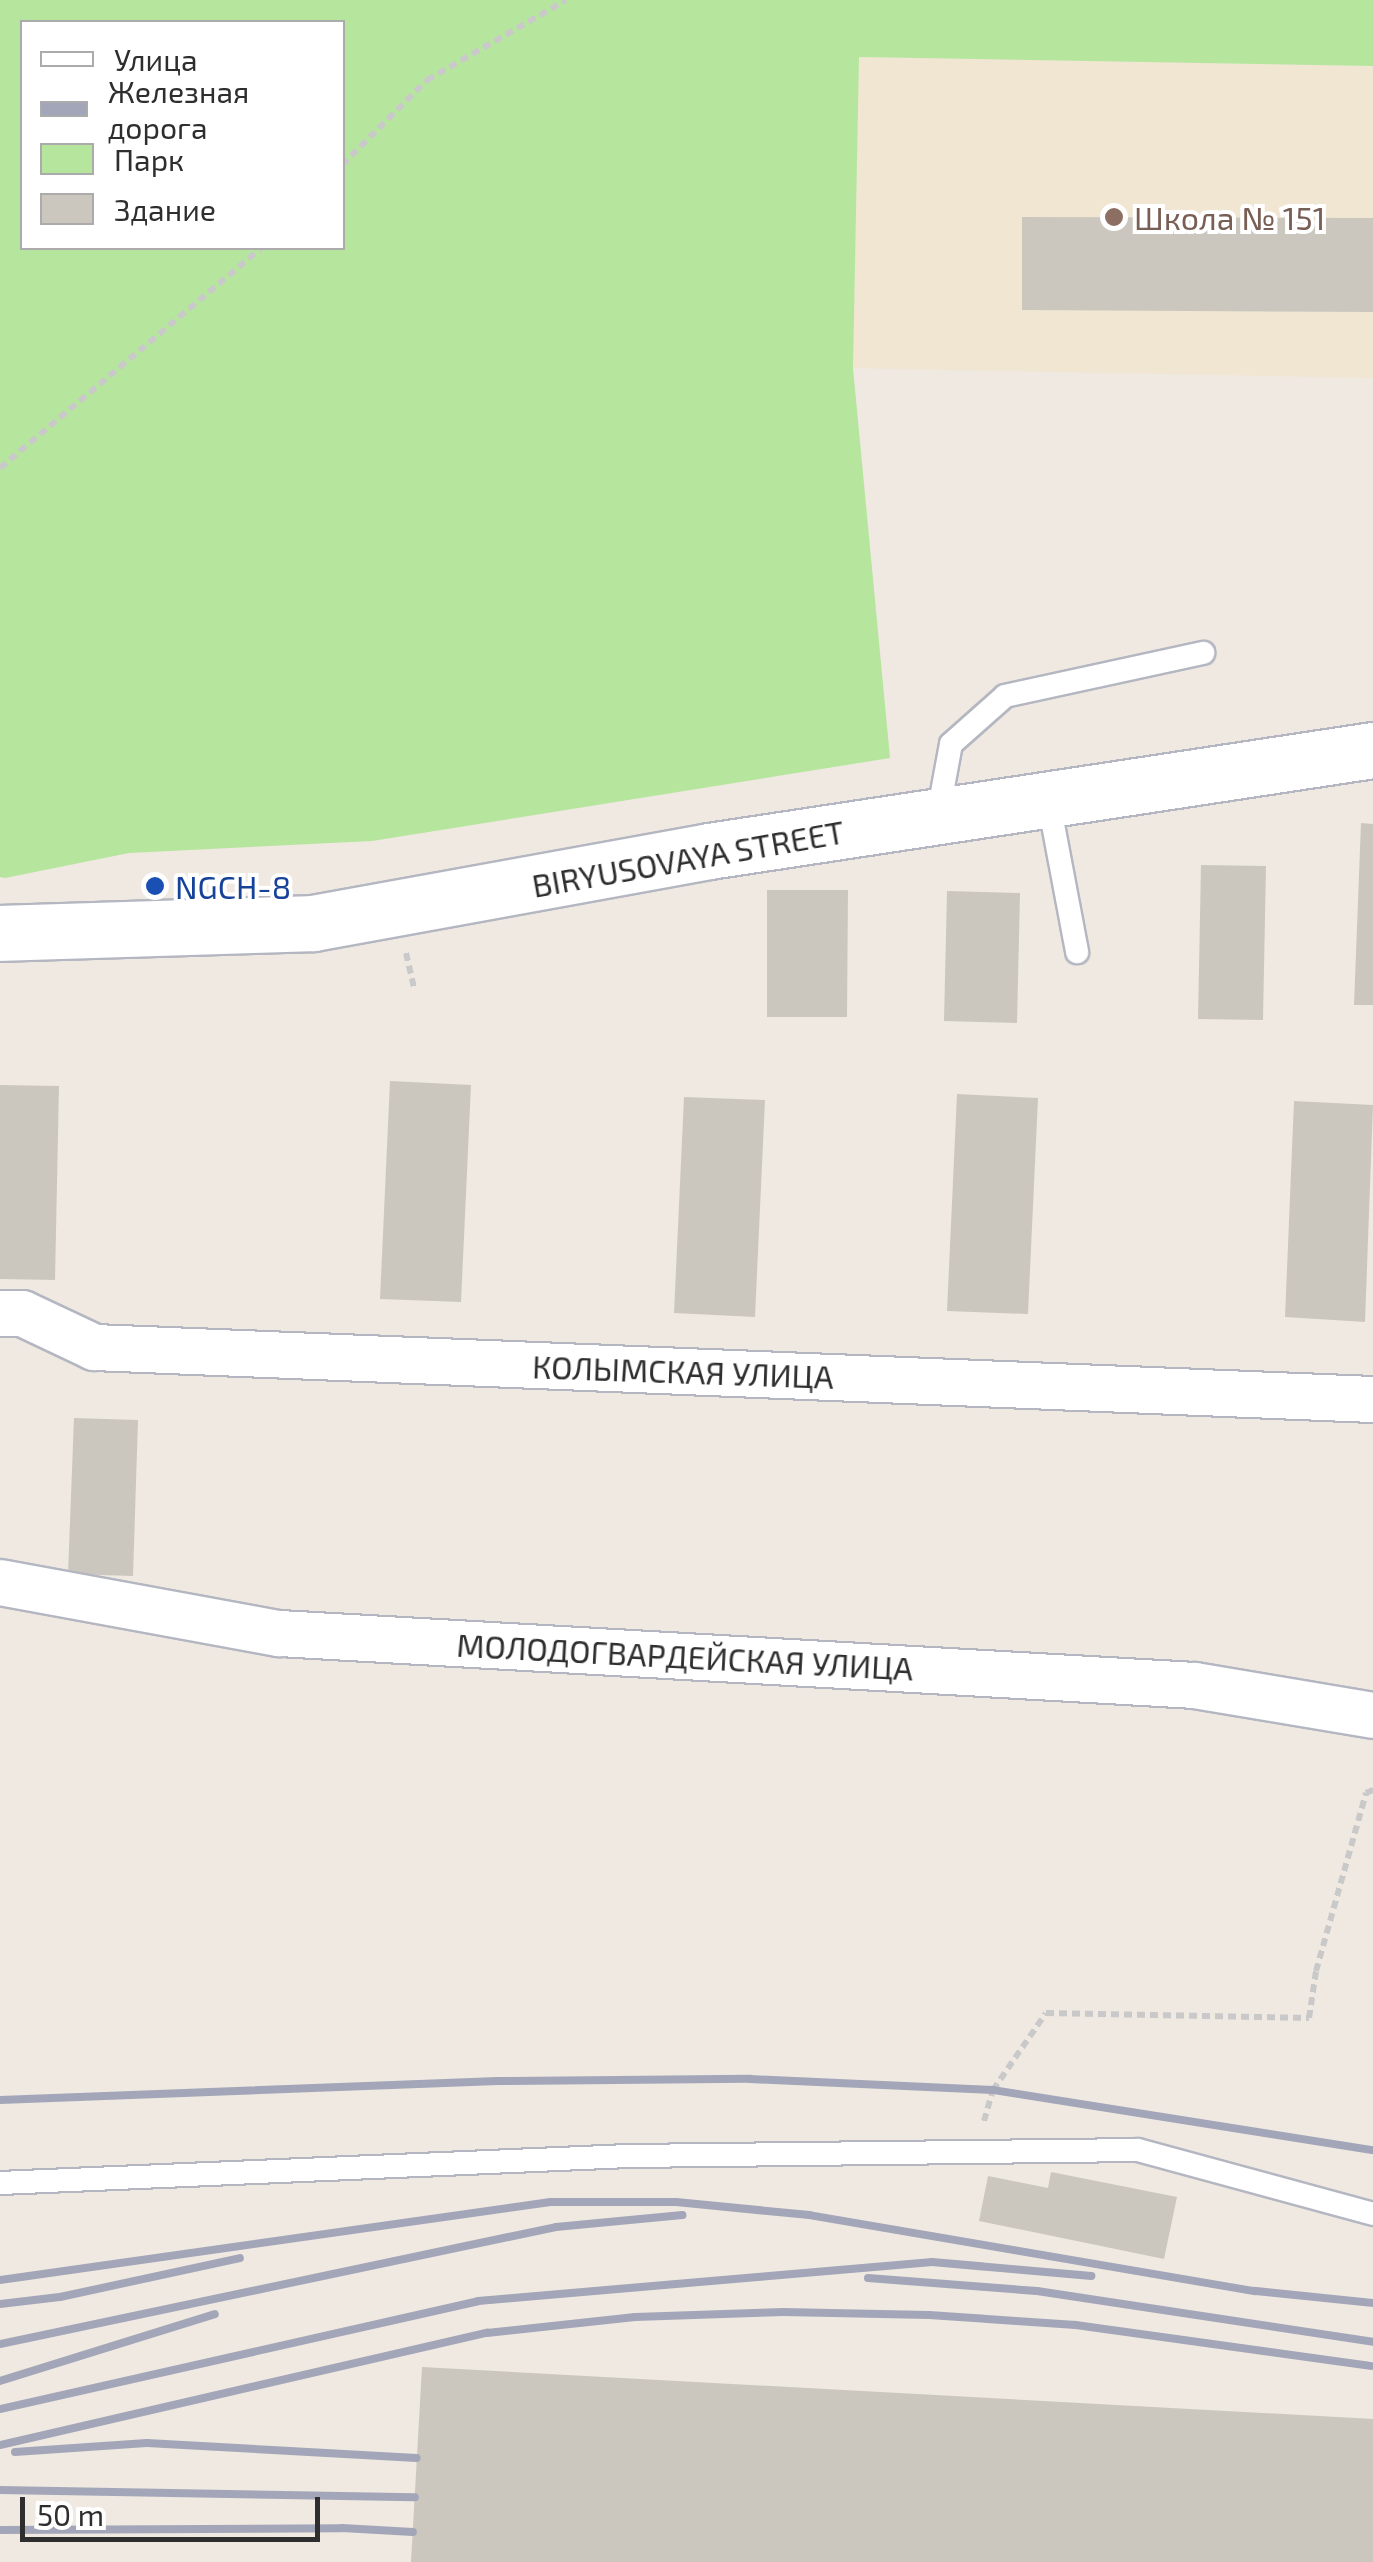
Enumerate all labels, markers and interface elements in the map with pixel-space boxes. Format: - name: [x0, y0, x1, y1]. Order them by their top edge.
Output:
- legend: [20, 20, 345, 250]
- text: Улица: [114, 41, 198, 77]
- text: Железная дорога: [108, 73, 249, 145]
- text: Парк: [114, 141, 184, 177]
- text: Здание: [114, 191, 216, 227]
- place label: Школа № 151: [1134, 198, 1325, 236]
- marker: Школа № 151: [1103, 206, 1125, 228]
- street label: BIRYUSOVAYA STREET: [528, 812, 848, 904]
- place label: NGCH-8: [175, 867, 291, 905]
- marker: NGCH-8: [144, 875, 166, 897]
- street label: КОЛЫМСКАЯ УЛИЦА: [532, 1347, 834, 1395]
- street label: МОЛОДОГВАРДЕЙСКАЯ УЛИЦА: [456, 1625, 914, 1687]
- scale bar: [25, 2477, 325, 2539]
- text: 50 m: [37, 2496, 104, 2532]

